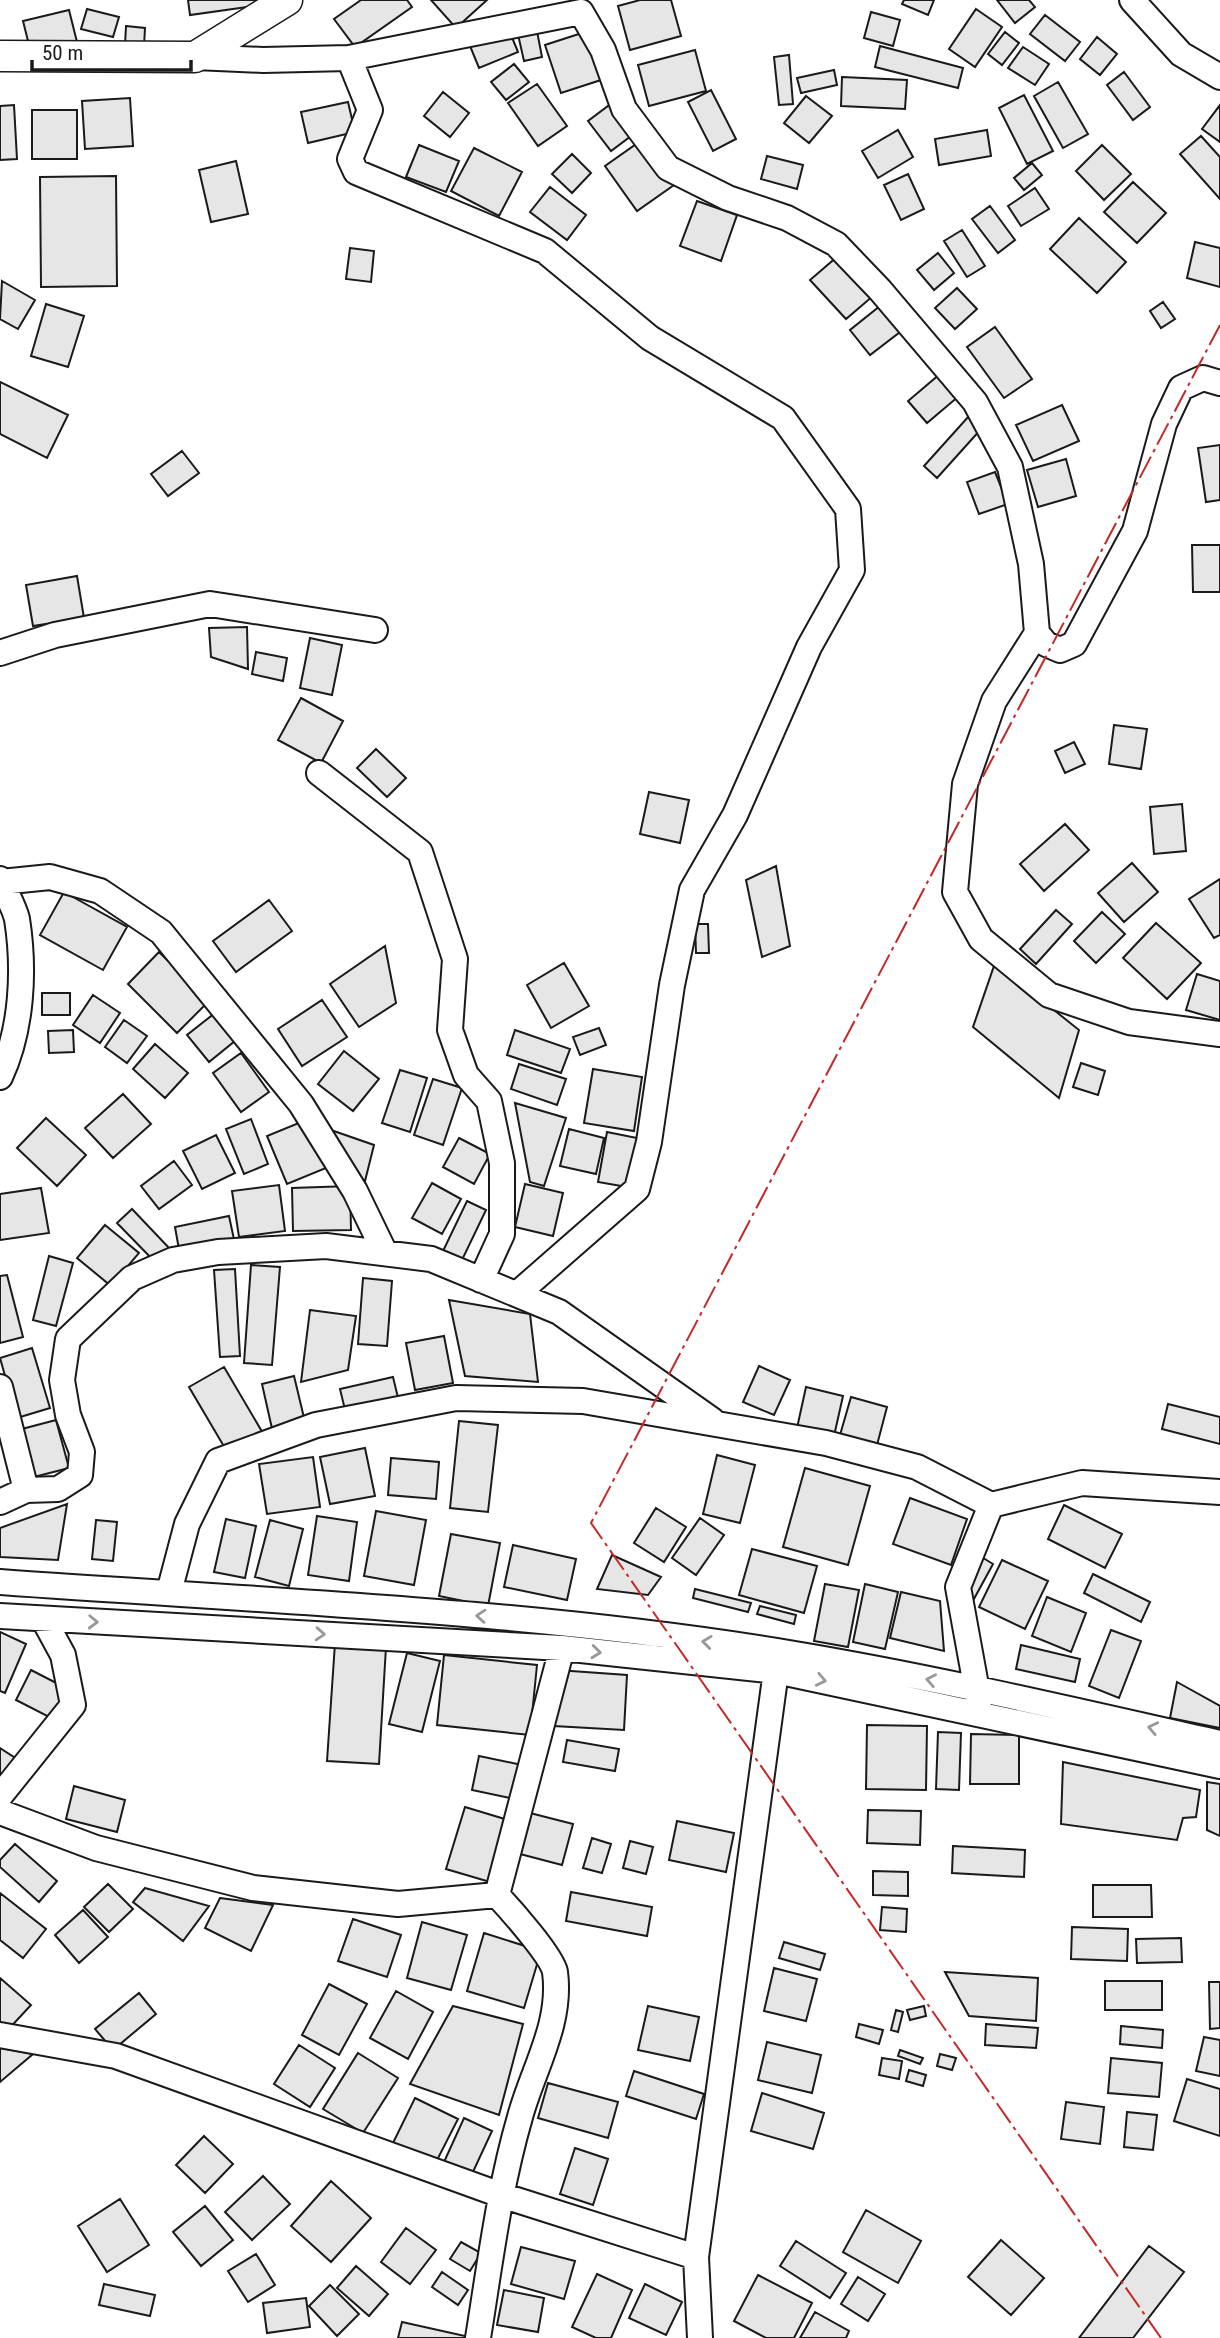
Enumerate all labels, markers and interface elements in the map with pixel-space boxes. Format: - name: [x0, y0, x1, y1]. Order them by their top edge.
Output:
- scale bar: [32, 28, 191, 72]
- text: 50 m: [42, 41, 83, 65]
- one-way arrow: [475, 1609, 486, 1624]
- one-way arrow: [87, 1615, 98, 1630]
- one-way arrow: [314, 1627, 325, 1642]
- one-way arrow: [701, 1635, 713, 1650]
- one-way arrow: [590, 1644, 601, 1659]
- one-way arrow: [815, 1672, 827, 1687]
- one-way arrow: [925, 1674, 937, 1689]
- one-way arrow: [1147, 1722, 1159, 1736]

